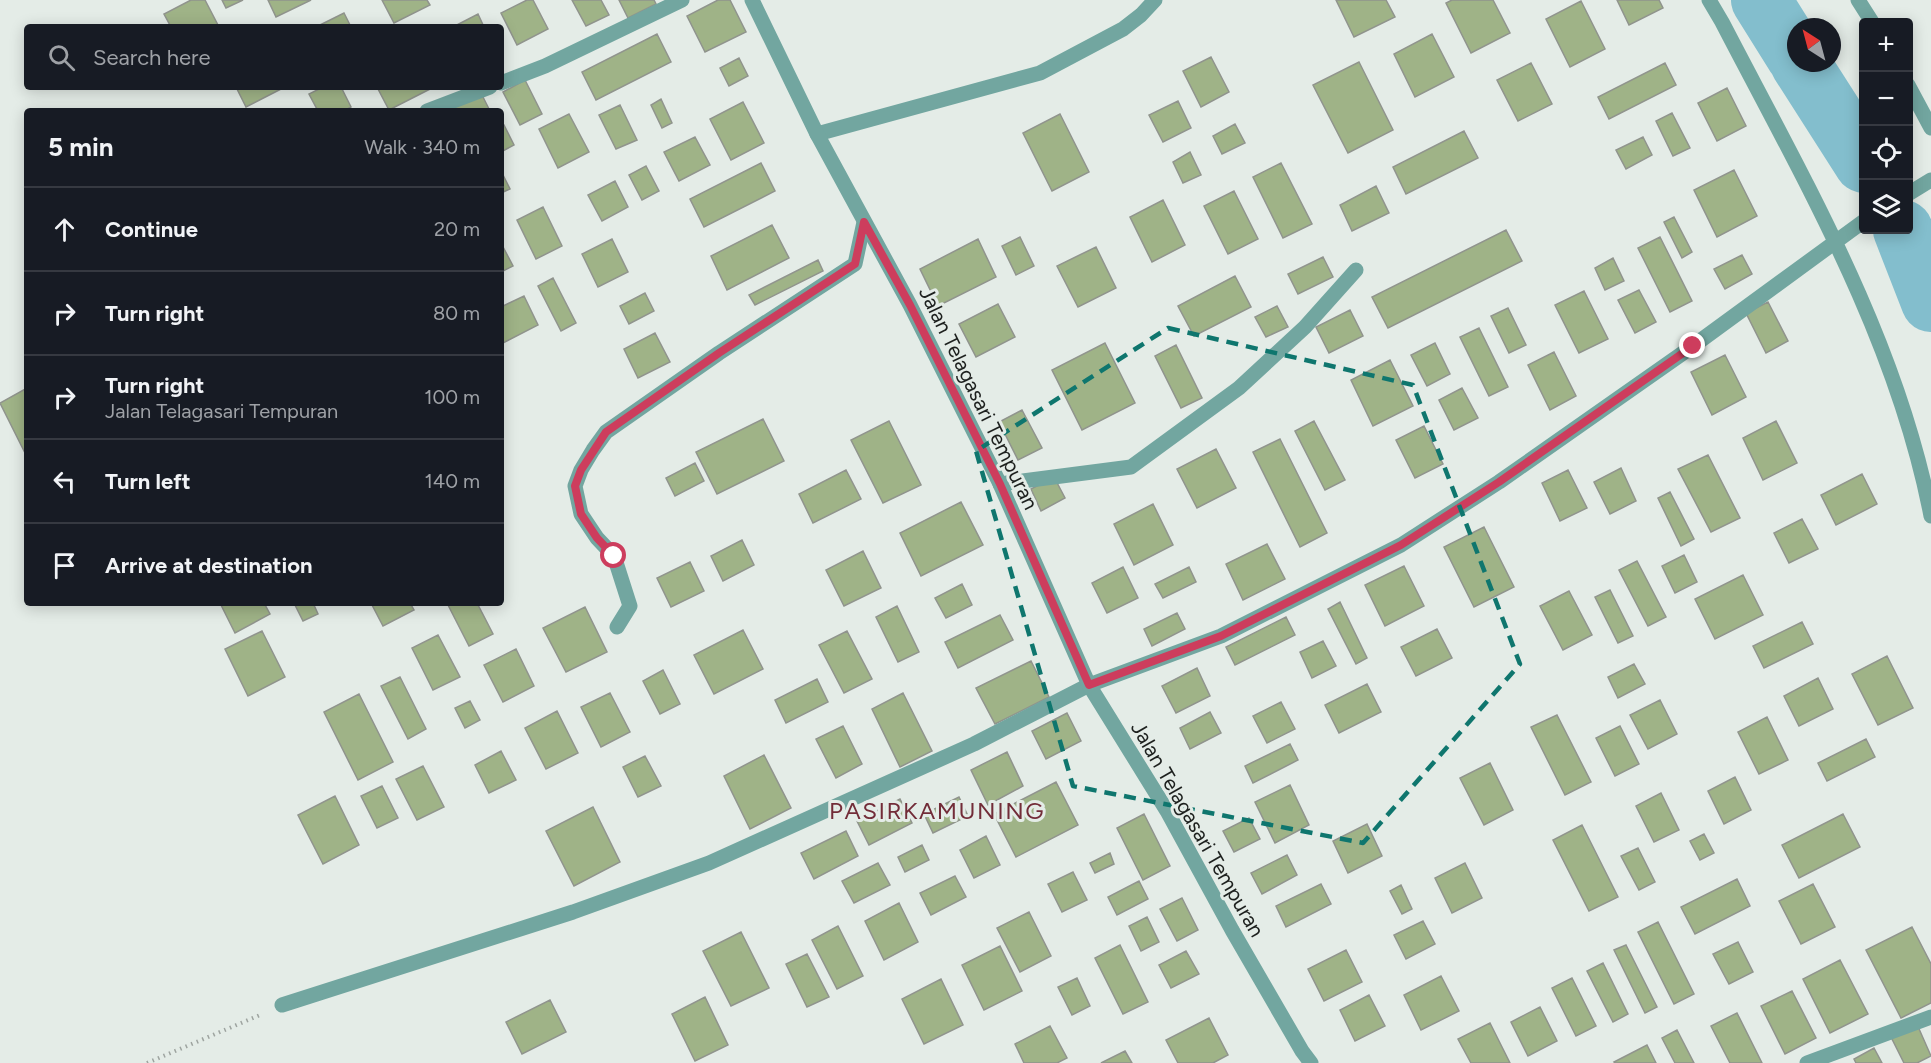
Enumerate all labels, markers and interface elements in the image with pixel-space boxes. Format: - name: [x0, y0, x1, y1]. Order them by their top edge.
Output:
- north arrow: [1787, 18, 1841, 72]
- map controls: [1859, 18, 1913, 234]
- button: +: [1859, 18, 1913, 72]
- search box: [24, 24, 504, 90]
- icon: search: [45, 41, 78, 74]
- text: Search here: [93, 44, 211, 71]
- button: −: [1859, 72, 1913, 126]
- button: locate: [1859, 126, 1913, 180]
- text: 5 min: [48, 131, 114, 163]
- text: Walk · 340 m: [364, 135, 480, 159]
- button: layers: [1859, 180, 1913, 234]
- icon: ahead: [48, 213, 81, 246]
- text: Continue: [105, 216, 198, 243]
- text: 20 m: [434, 217, 480, 241]
- street label: Jalan Telagasari Tempuran: [914, 282, 1044, 514]
- icon: right: [48, 297, 81, 330]
- text: Turn right: [105, 300, 204, 327]
- text: 80 m: [433, 301, 480, 325]
- route end: [1679, 332, 1705, 358]
- text: Turn right: [105, 372, 204, 399]
- icon: right: [48, 381, 81, 414]
- text: 100 m: [424, 385, 480, 409]
- text: Jalan Telagasari Tempuran: [105, 399, 338, 423]
- icon: left: [48, 465, 81, 498]
- text: Turn left: [105, 468, 191, 495]
- text: 140 m: [425, 469, 480, 493]
- route start: [600, 542, 626, 568]
- icon: arrive: [48, 549, 81, 582]
- text: Arrive at destination: [105, 552, 313, 579]
- street label: Jalan Telagasari Tempuran: [1126, 717, 1270, 941]
- district label: PASIRKAMUNING: [829, 796, 1045, 825]

